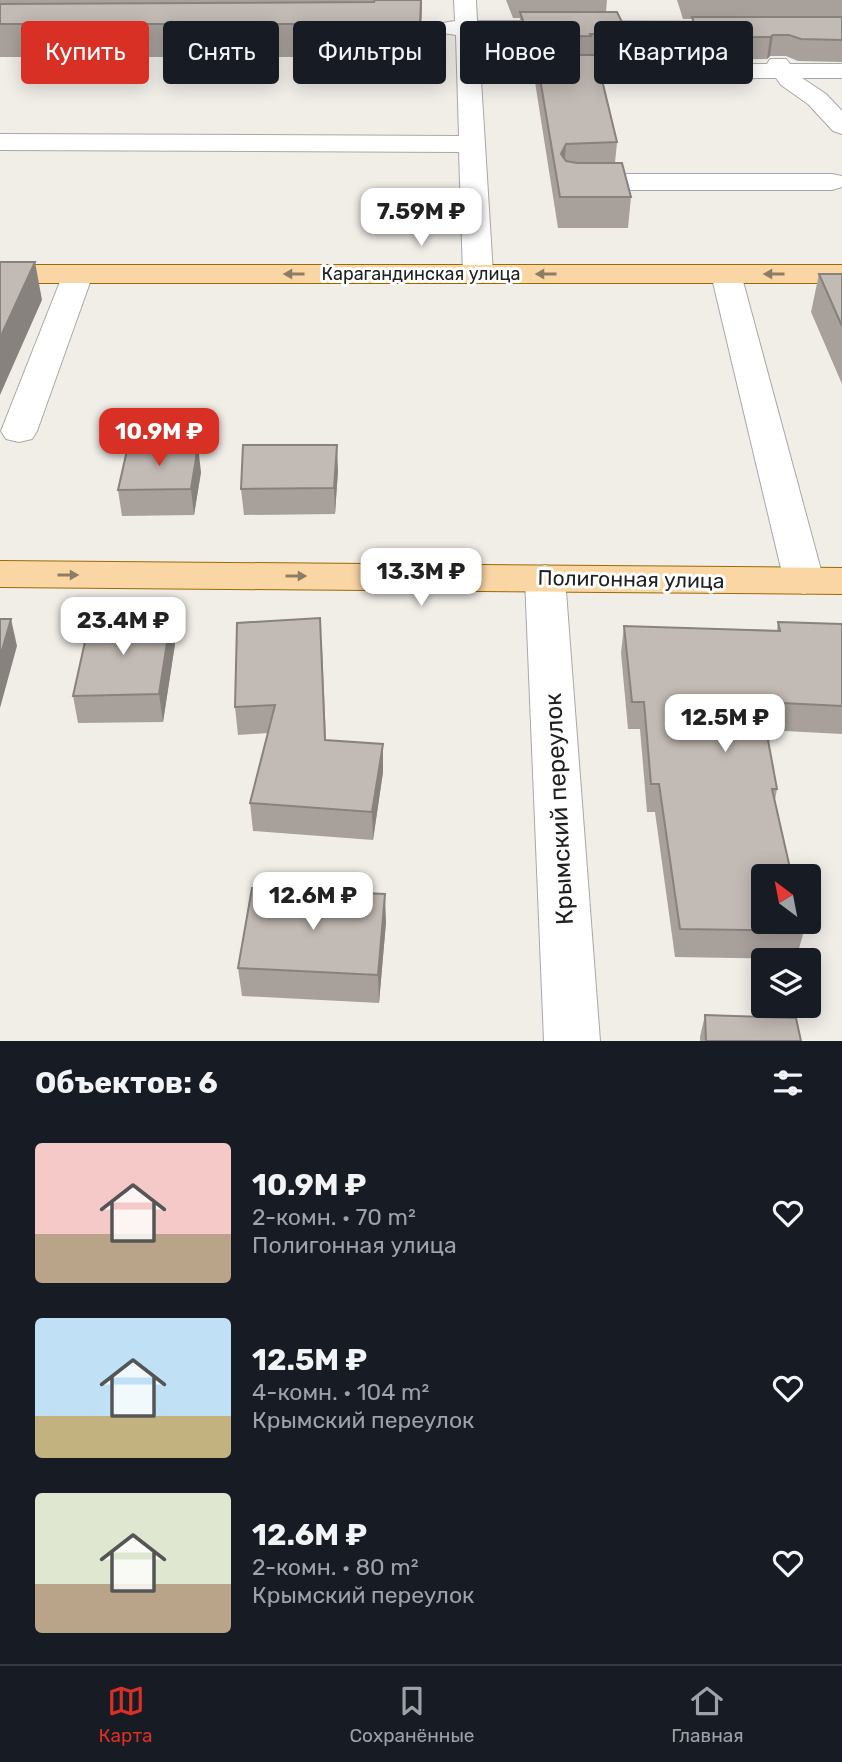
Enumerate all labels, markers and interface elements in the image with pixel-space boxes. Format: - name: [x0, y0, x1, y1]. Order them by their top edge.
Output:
- chip: Купить: [21, 21, 149, 84]
- chip: Снять: [163, 21, 279, 84]
- chip: Фильтры: [293, 21, 446, 84]
- chip: Новое: [460, 21, 580, 84]
- chip: Квартира: [594, 21, 753, 84]
- pin: 7.59M ₽: [356, 188, 486, 248]
- text: 7.59M ₽: [377, 197, 465, 225]
- street label: Карагандинская улица: [322, 263, 521, 285]
- one-way arrow: [283, 268, 305, 280]
- one-way arrow: [535, 268, 557, 280]
- one-way arrow: [763, 268, 785, 280]
- pin: 10.9M ₽: [94, 408, 224, 468]
- text: 10.9M ₽: [115, 417, 203, 445]
- pin: 13.3M ₽: [356, 548, 486, 608]
- text: 13.3M ₽: [377, 557, 465, 585]
- street label: Полигонная улица: [537, 565, 725, 593]
- one-way arrow: [57, 569, 79, 580]
- one-way arrow: [285, 570, 307, 582]
- pin: 23.4M ₽: [58, 598, 188, 657]
- text: 23.4M ₽: [77, 606, 169, 634]
- street label: Крымский переулок: [539, 692, 579, 926]
- pin: 12.5M ₽: [660, 694, 790, 754]
- text: 12.5M ₽: [681, 703, 769, 731]
- north arrow: [751, 864, 821, 934]
- map controls: [751, 864, 821, 1018]
- pin: 12.6M ₽: [248, 872, 378, 932]
- text: 12.6M ₽: [269, 881, 357, 909]
- button: layers: [751, 948, 821, 1018]
- icon: filters: [769, 1064, 807, 1102]
- text: Объектов: 6: [35, 1065, 218, 1101]
- text: 10.9M ₽: [252, 1167, 367, 1203]
- icon: home: [91, 1171, 175, 1255]
- icon: heart: [769, 1194, 807, 1232]
- text: 2-комн. · 70 m²: [252, 1203, 416, 1231]
- text: Полигонная улица: [252, 1231, 457, 1259]
- text: 12.5M ₽: [252, 1342, 367, 1378]
- icon: home: [91, 1346, 175, 1430]
- icon: heart: [769, 1369, 807, 1407]
- text: 4-комн. · 104 m²: [252, 1378, 429, 1406]
- text: Крымский переулок: [252, 1406, 474, 1434]
- text: 12.6M ₽: [252, 1517, 367, 1553]
- icon: home: [91, 1521, 175, 1605]
- icon: heart: [769, 1544, 807, 1582]
- text: 2-комн. · 80 m²: [252, 1553, 419, 1581]
- text: Крымский переулок: [252, 1581, 474, 1609]
- tab: Карта: [98, 1682, 153, 1747]
- tab: Сохранённые: [349, 1682, 475, 1747]
- tab: Главная: [671, 1682, 744, 1747]

